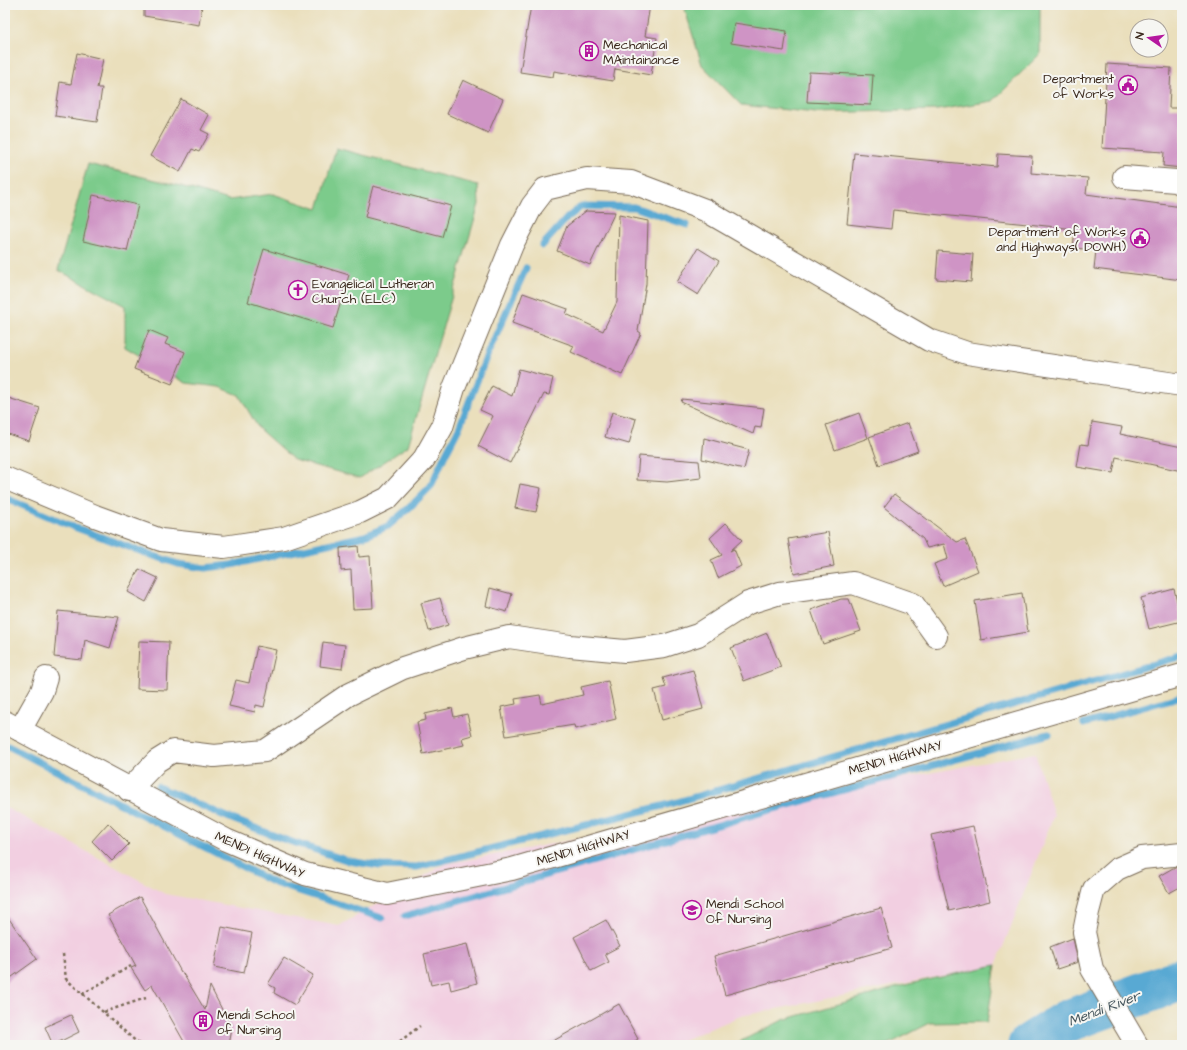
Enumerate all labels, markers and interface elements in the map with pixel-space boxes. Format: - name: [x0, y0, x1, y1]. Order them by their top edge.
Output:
- north arrow: [1129, 18, 1169, 58]
- text: N: [1132, 31, 1148, 41]
- place label: Mechanical MAintainance: [603, 36, 679, 69]
- building icon: Mechanical MAintainance: [578, 40, 600, 62]
- place label: Department of Works: [1043, 70, 1115, 103]
- public building icon: Department of Works: [1117, 74, 1139, 96]
- place label: Department of Works and Highways( DOWH): [989, 223, 1126, 257]
- public building icon: Department of Works and Highways( DOWH): [1129, 227, 1151, 249]
- place label: Evangelical Lutheran Church (ELC): [312, 275, 435, 308]
- church icon: Evangelical Lutheran Church (ELC): [287, 279, 309, 301]
- street label: MENDI HIGHWAY: [846, 736, 944, 780]
- street label: MENDI HIGHWAY: [535, 825, 632, 871]
- street label: MENDI HIGHWAY: [212, 827, 307, 883]
- place label: Mendi School Of Nursing: [706, 895, 784, 929]
- school or university icon: Mendi School Of Nursing: [681, 899, 703, 921]
- water label: Mendi River: [1065, 986, 1144, 1032]
- place label: Mendi School of Nursing: [217, 1006, 295, 1040]
- building icon: Mendi School of Nursing: [192, 1010, 214, 1032]

